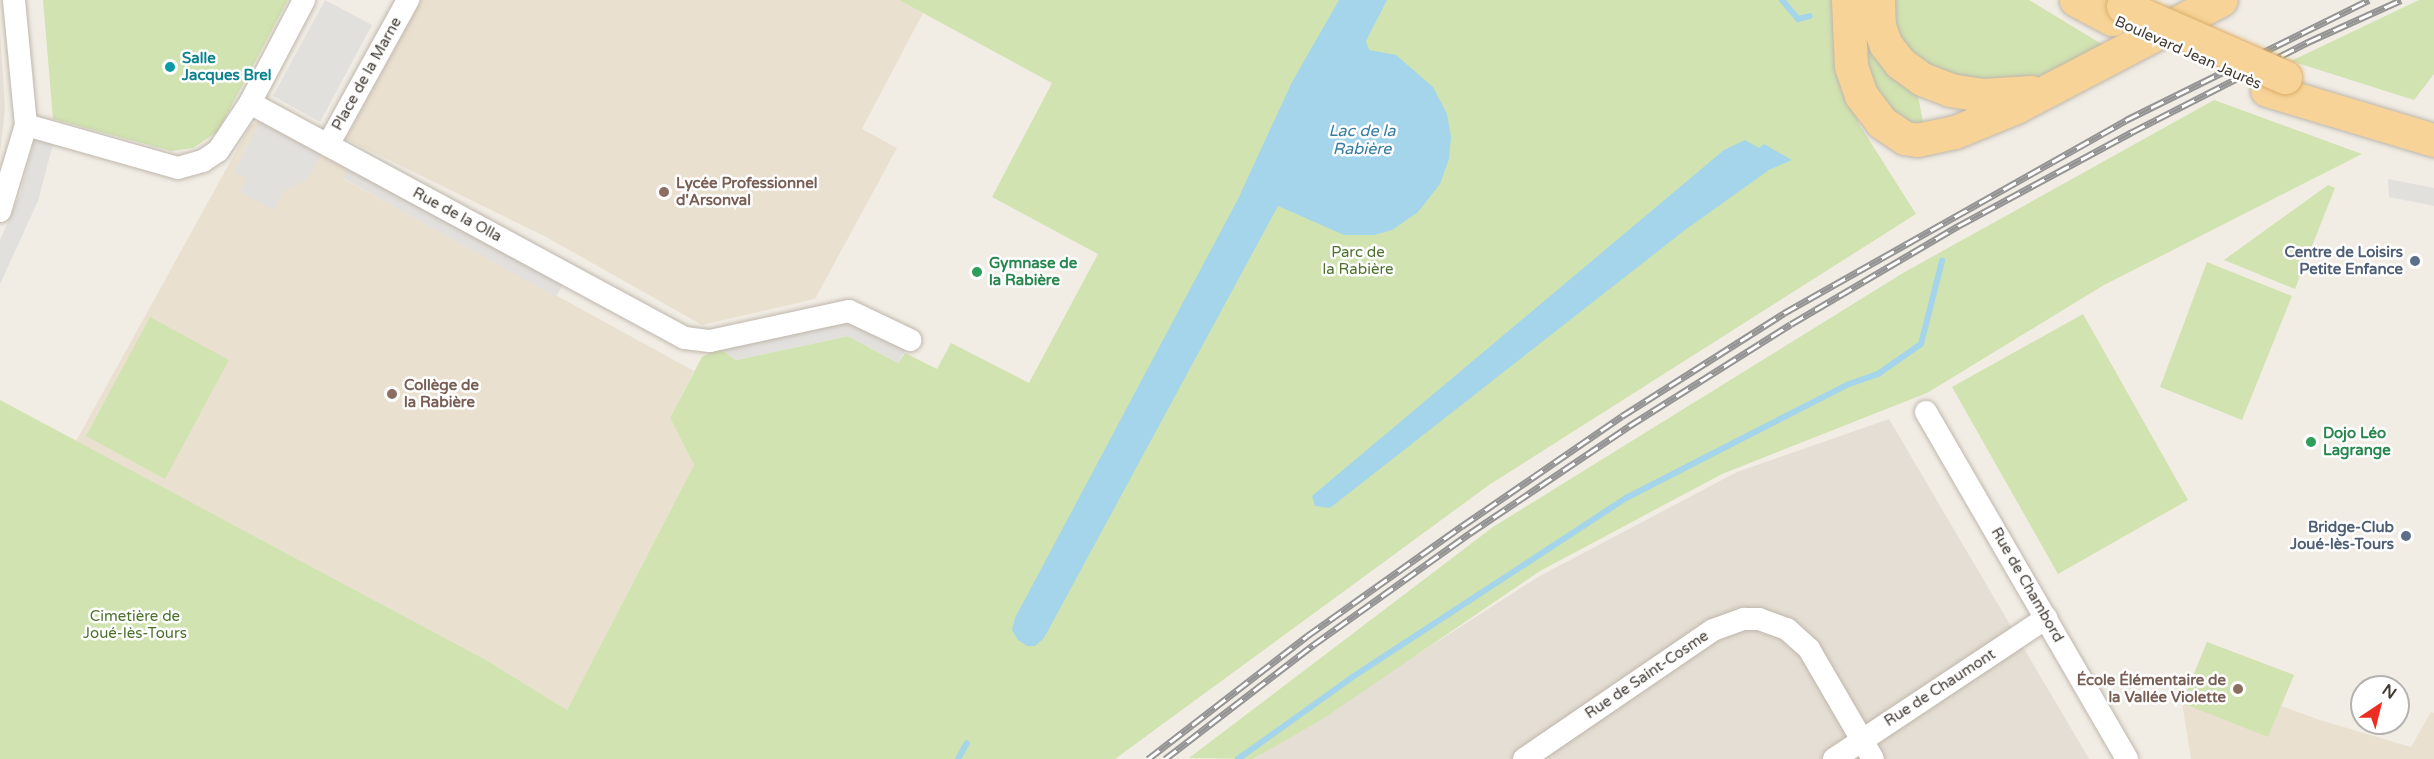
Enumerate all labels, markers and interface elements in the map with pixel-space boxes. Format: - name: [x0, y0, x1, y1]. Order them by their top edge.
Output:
- street label: Boulevard Jean Jaurès: [2112, 13, 2264, 93]
- street label: Place de la Marne: [328, 14, 406, 134]
- place label: Salle Jacques Brel: [182, 49, 272, 84]
- marker: Salle Jacques Brel: [163, 60, 177, 74]
- water label: Lac de la Rabière: [1328, 121, 1396, 159]
- place label: Lycée Professionnel d'Arsonval: [676, 174, 817, 209]
- street label: Rue de la Olla: [409, 184, 505, 246]
- marker: Lycée Professionnel d'Arsonval: [657, 185, 671, 199]
- park label: Parc de la Rabière: [1323, 243, 1393, 278]
- place label: Centre de Loisirs Petite Enfance: [2285, 243, 2403, 278]
- place label: Gymnase de la Rabière: [989, 254, 1077, 289]
- marker: Centre de Loisirs Petite Enfance: [2408, 254, 2422, 268]
- marker: Gymnase de la Rabière: [970, 265, 984, 279]
- place label: Collège de la Rabière: [404, 376, 479, 411]
- marker: Collège de la Rabière: [385, 387, 399, 401]
- place label: Dojo Léo Lagrange: [2323, 424, 2391, 459]
- marker: Dojo Léo Lagrange: [2304, 435, 2318, 449]
- place label: Bridge-Club Joué-lès-Tours: [2290, 518, 2394, 553]
- street label: Rue de Chambord: [1987, 524, 2067, 646]
- marker: Bridge-Club Joué-lès-Tours: [2399, 529, 2413, 543]
- park label: Cimetière de Joué-lès-Tours: [83, 607, 187, 642]
- street label: Rue de Saint-Cosme: [1582, 627, 1712, 723]
- street label: Rue de Chaumont: [1881, 645, 1999, 731]
- place label: École Élémentaire de la Vallée Violette: [2077, 671, 2226, 706]
- north arrow: [2350, 675, 2410, 735]
- text: N: [2378, 680, 2400, 704]
- marker: École Élémentaire de la Vallée Violette: [2231, 682, 2245, 696]

